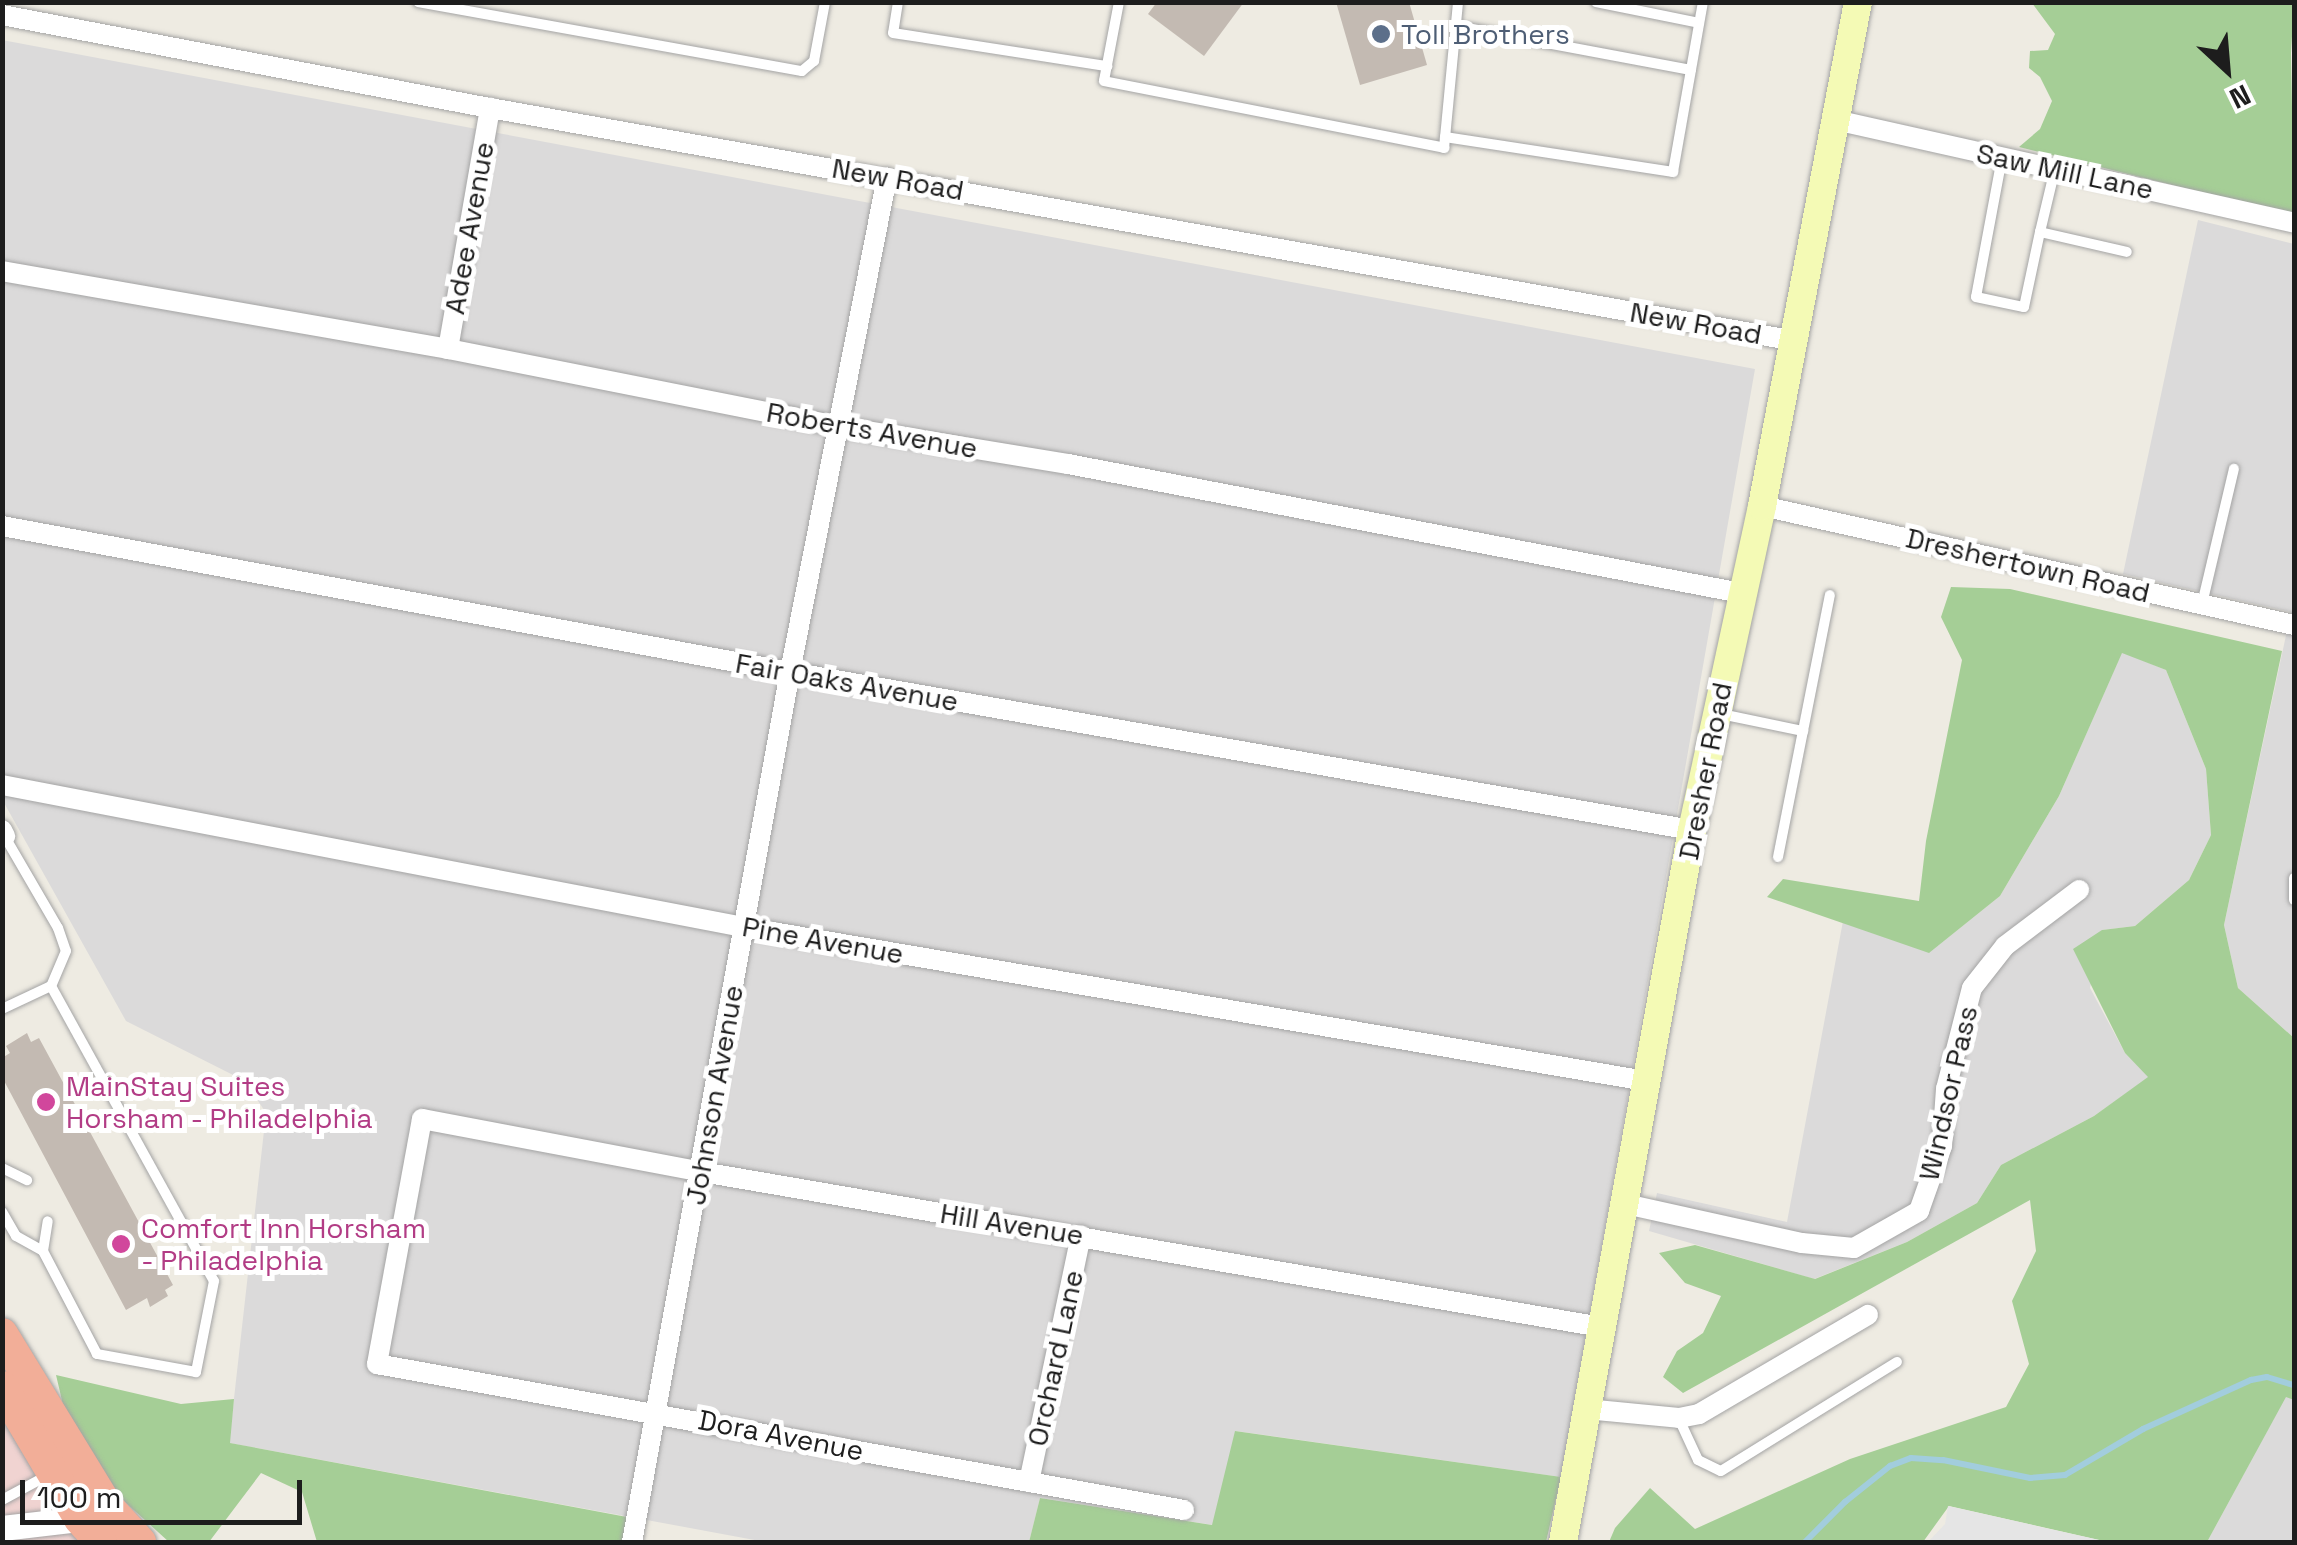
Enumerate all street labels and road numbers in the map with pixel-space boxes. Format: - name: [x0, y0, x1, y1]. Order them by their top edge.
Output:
- street label: Saw Mill Lane: [1974, 136, 2156, 206]
- street label: Adee Avenue: [437, 139, 501, 317]
- street label: New Road: [829, 151, 967, 207]
- street label: New Road: [1627, 295, 1765, 351]
- street label: Roberts Avenue: [764, 395, 980, 465]
- street label: Dreshertown Road: [1903, 521, 2153, 609]
- street label: Fair Oaks Avenue: [733, 646, 961, 718]
- street label: Dresher Road: [1671, 679, 1739, 863]
- street label: Pine Avenue: [740, 909, 906, 971]
- street label: Johnson Avenue: [678, 982, 750, 1208]
- street label: Windsor Pass: [1912, 1002, 1984, 1184]
- street label: Hill Avenue: [938, 1196, 1086, 1252]
- street label: Orchard Lane: [1020, 1267, 1090, 1449]
- street label: Dora Avenue: [695, 1402, 867, 1468]

